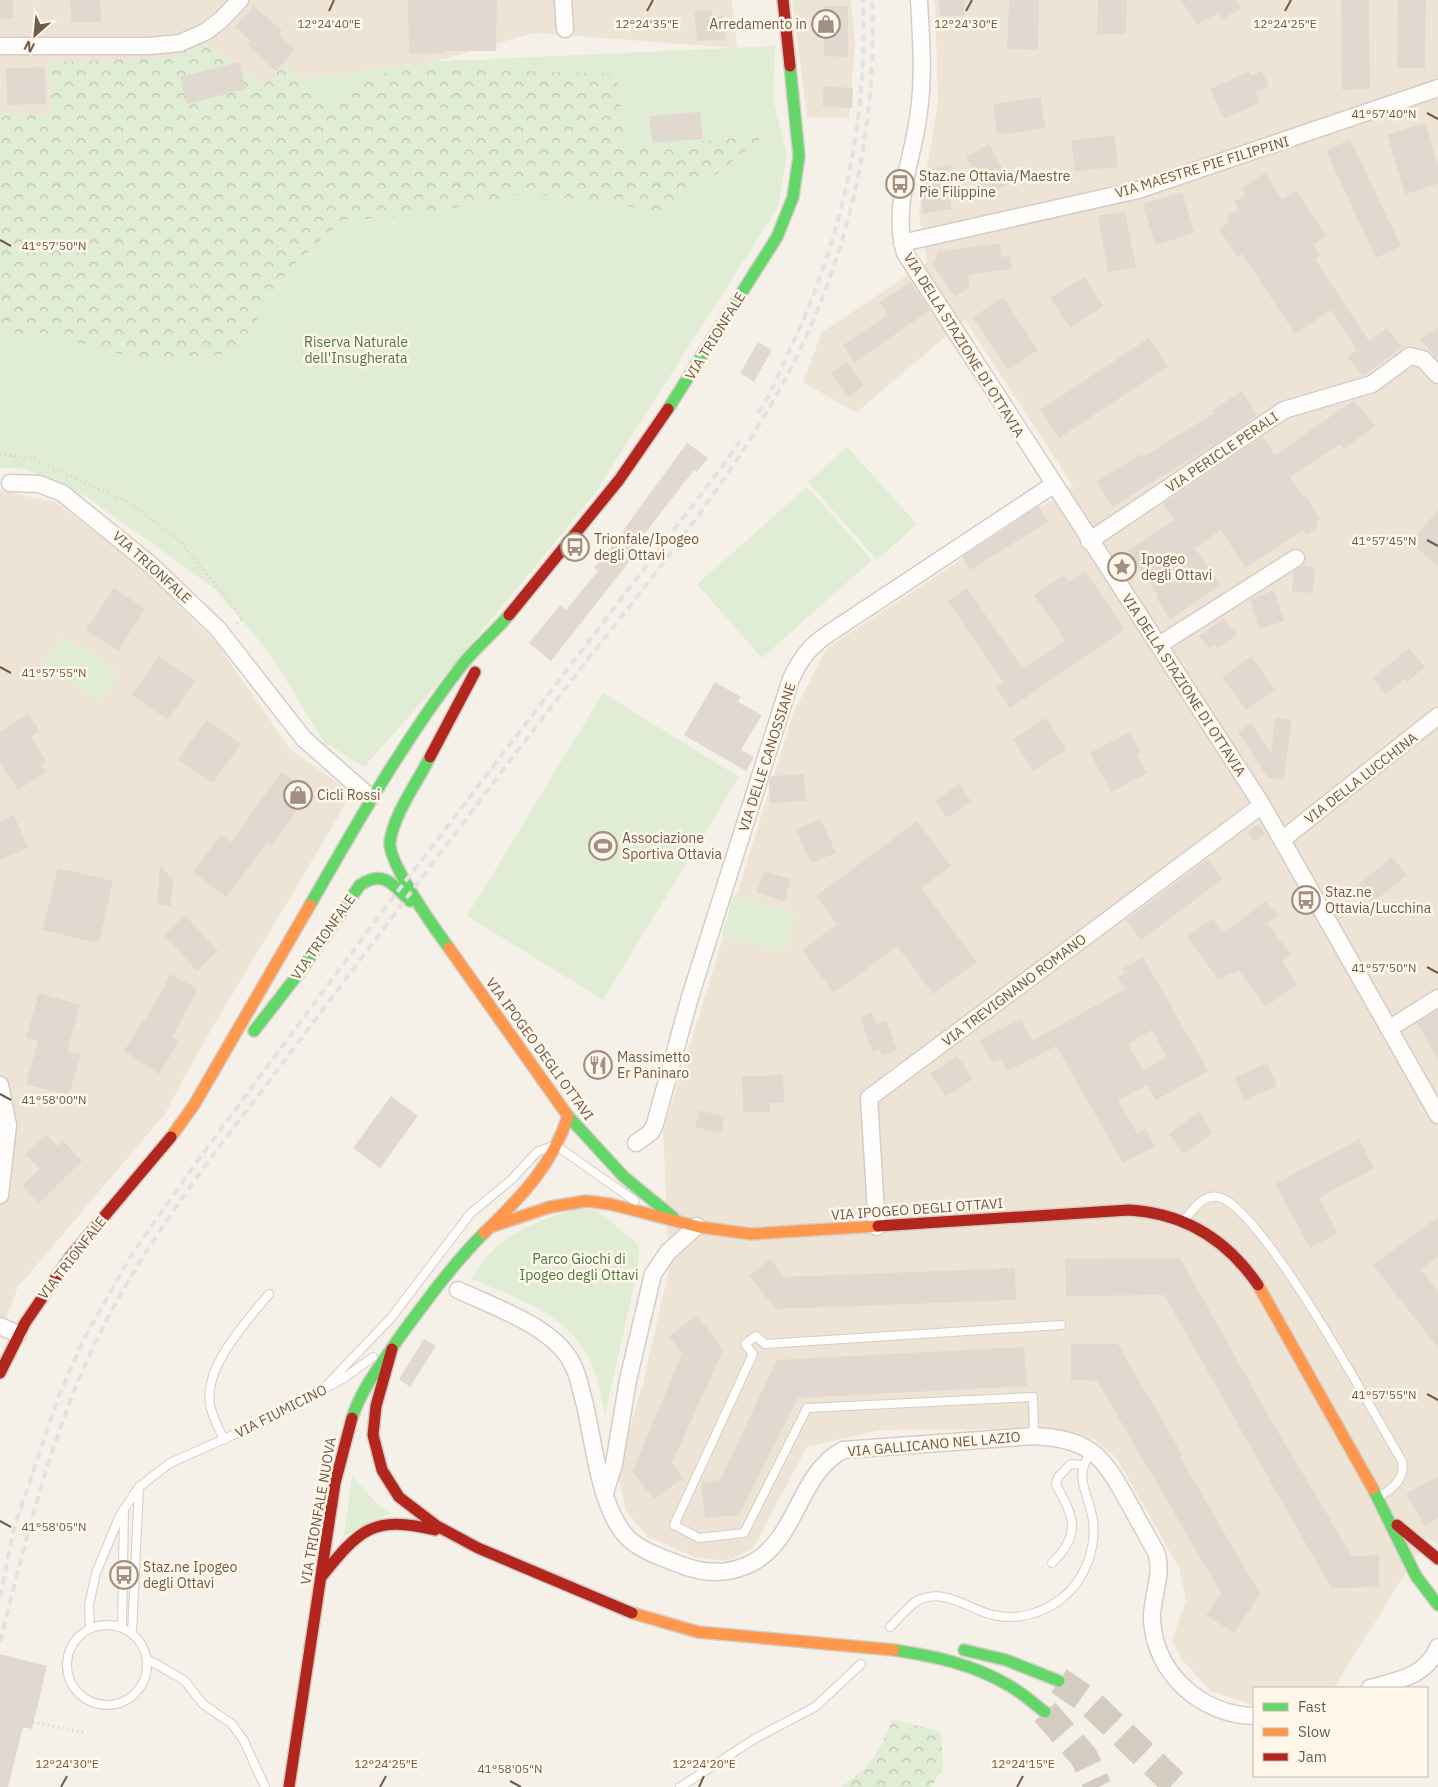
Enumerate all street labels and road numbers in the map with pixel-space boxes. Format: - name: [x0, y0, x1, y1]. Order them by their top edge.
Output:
- street label: VIA MAESTRE PIE FILIPPINI: [1113, 132, 1291, 202]
- street label: VIA DELLA STAZIONE DI OTTAVIA: [900, 249, 1028, 441]
- street label: VIA TRIONFALE: [681, 289, 749, 383]
- street label: VIA PERICLE PERALI: [1162, 408, 1282, 496]
- street label: VIA TRIONFALE: [109, 527, 195, 607]
- street label: VIA DELLA STAZIONE DI OTTAVIA: [1118, 590, 1250, 780]
- street label: VIA DELLE CANOSSIANE: [734, 680, 800, 834]
- street label: VIA DELLA LUCCHINA: [1301, 728, 1421, 828]
- street label: VIA TRIONFALE: [287, 891, 359, 983]
- street label: VIA TREVIGNANO ROMANO: [938, 930, 1090, 1050]
- street label: VIA IPOGEO DEGLI OTTAVI: [482, 974, 598, 1124]
- street label: VIA IPOGEO DEGLI OTTAVI: [830, 1194, 1004, 1224]
- street label: VIA TRIONFALE: [34, 1213, 110, 1303]
- street label: VIA FIUMICINO: [232, 1380, 330, 1442]
- street label: VIA GALLICANO NEL LAZIO: [847, 1427, 1021, 1461]
- street label: VIA TRIONFALE NUOVA: [296, 1436, 340, 1586]

